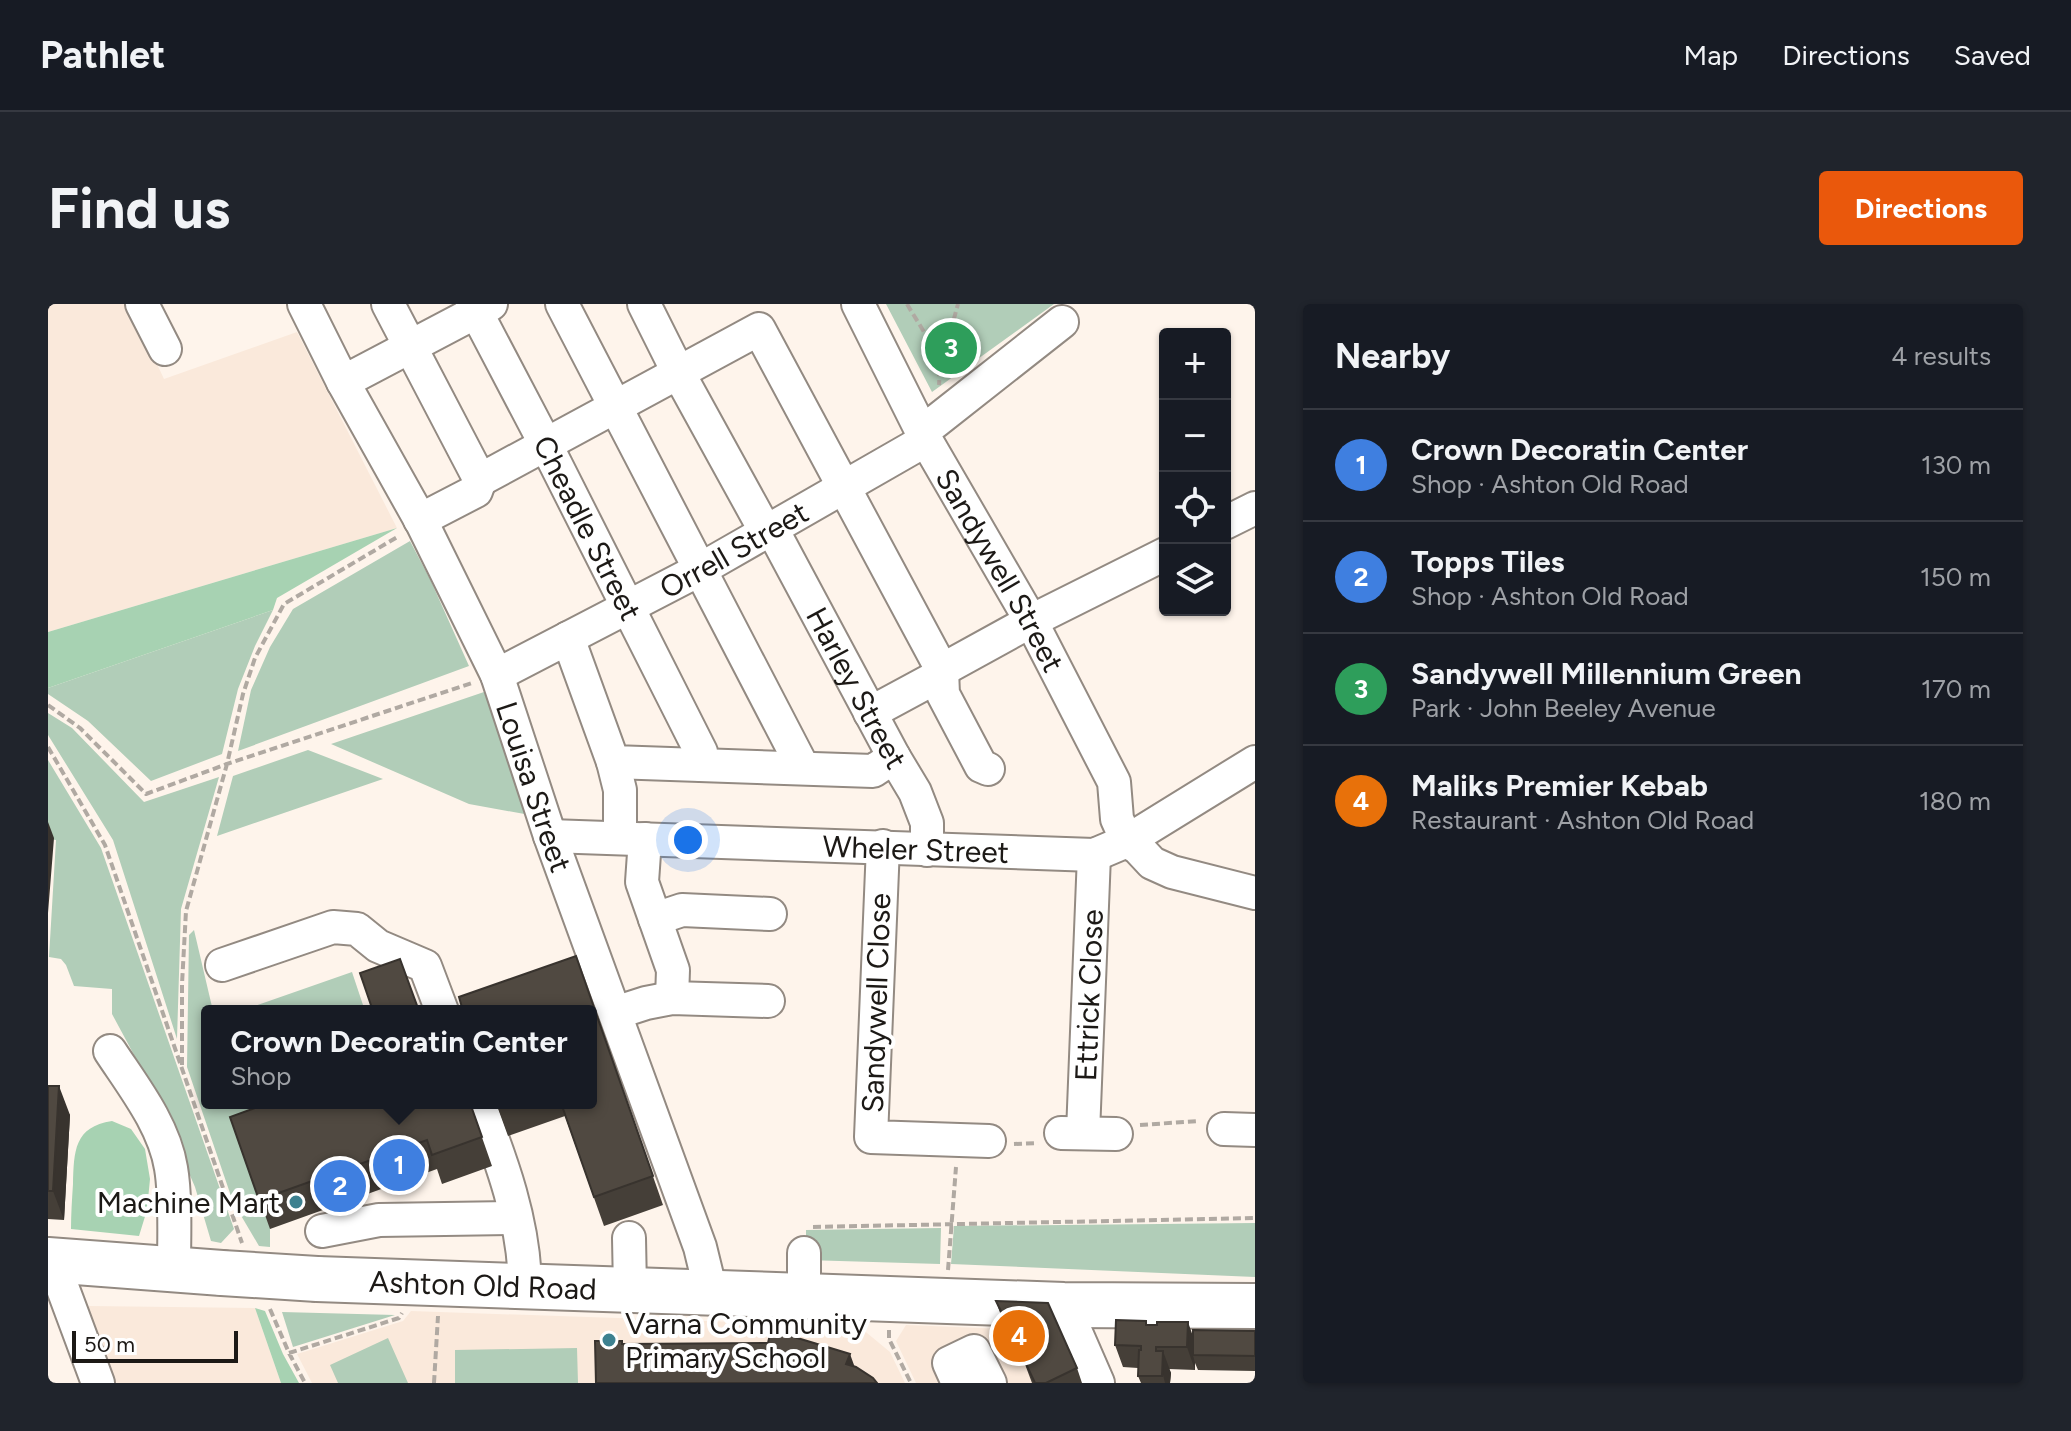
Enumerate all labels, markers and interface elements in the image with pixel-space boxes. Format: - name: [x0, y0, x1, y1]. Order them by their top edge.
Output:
- text: Pathlet: [40, 32, 165, 78]
- text: Map: [1684, 38, 1738, 72]
- text: Directions: [1782, 38, 1910, 72]
- text: Saved: [1954, 38, 2031, 72]
- button: Directions: [1819, 171, 2023, 245]
- text: Find us: [48, 175, 230, 242]
- pin: 3: [925, 318, 977, 378]
- map controls: [1159, 328, 1231, 616]
- button: +: [1159, 328, 1231, 400]
- text: Nearby: [1335, 336, 1450, 377]
- text: 4 results: [1891, 340, 1991, 372]
- button: −: [1159, 400, 1231, 472]
- street label: Cheadle Street: [526, 429, 650, 626]
- text: Crown Decoratin Center: [1411, 431, 1748, 468]
- text: 1: [1356, 449, 1366, 481]
- text: 130 m: [1921, 449, 1991, 481]
- street label: Sandywell Street: [928, 462, 1073, 678]
- text: Shop · Ashton Old Road: [1411, 468, 1689, 500]
- button: locate: [1159, 472, 1231, 544]
- street label: Orrell Street: [653, 493, 815, 606]
- text: Topps Tiles: [1411, 543, 1565, 580]
- button: layers: [1159, 544, 1231, 616]
- text: 2: [1353, 561, 1369, 593]
- text: 150 m: [1920, 561, 1991, 593]
- text: Shop · Ashton Old Road: [1411, 580, 1689, 612]
- street label: Harley Street: [799, 601, 915, 775]
- text: Sandywell Millennium Green: [1411, 655, 1802, 692]
- text: 3: [1354, 673, 1368, 705]
- text: 170 m: [1921, 673, 1991, 705]
- text: Park · John Beeley Avenue: [1411, 692, 1716, 724]
- street label: Louisa Street: [488, 697, 580, 877]
- text: Maliks Premier Kebab: [1411, 767, 1708, 804]
- text: 4: [1353, 785, 1369, 817]
- text: 180 m: [1919, 785, 1991, 817]
- text: Restaurant · Ashton Old Road: [1411, 804, 1754, 836]
- your location: [668, 820, 708, 860]
- street label: Wheler Street: [822, 827, 1010, 871]
- street label: Sandywell Close: [854, 892, 898, 1114]
- street label: Ettrick Close: [1067, 909, 1110, 1082]
- popup: [201, 1005, 597, 1109]
- text: Crown Decoratin Center: [230, 1023, 568, 1060]
- text: Shop: [230, 1060, 291, 1092]
- pin: 1: [373, 1135, 425, 1195]
- pin: 2: [314, 1156, 366, 1216]
- place label: Machine Mart: [97, 1184, 280, 1221]
- marker: Machine Mart: [287, 1193, 305, 1211]
- street label: Ashton Old Road: [368, 1262, 597, 1307]
- place label: Varna Community Primary School: [625, 1305, 867, 1376]
- pin: 4: [993, 1306, 1045, 1366]
- scale bar: [72, 1327, 238, 1363]
- text: 50 m: [84, 1331, 135, 1358]
- marker: Varna Community Primary School: [600, 1331, 618, 1349]

